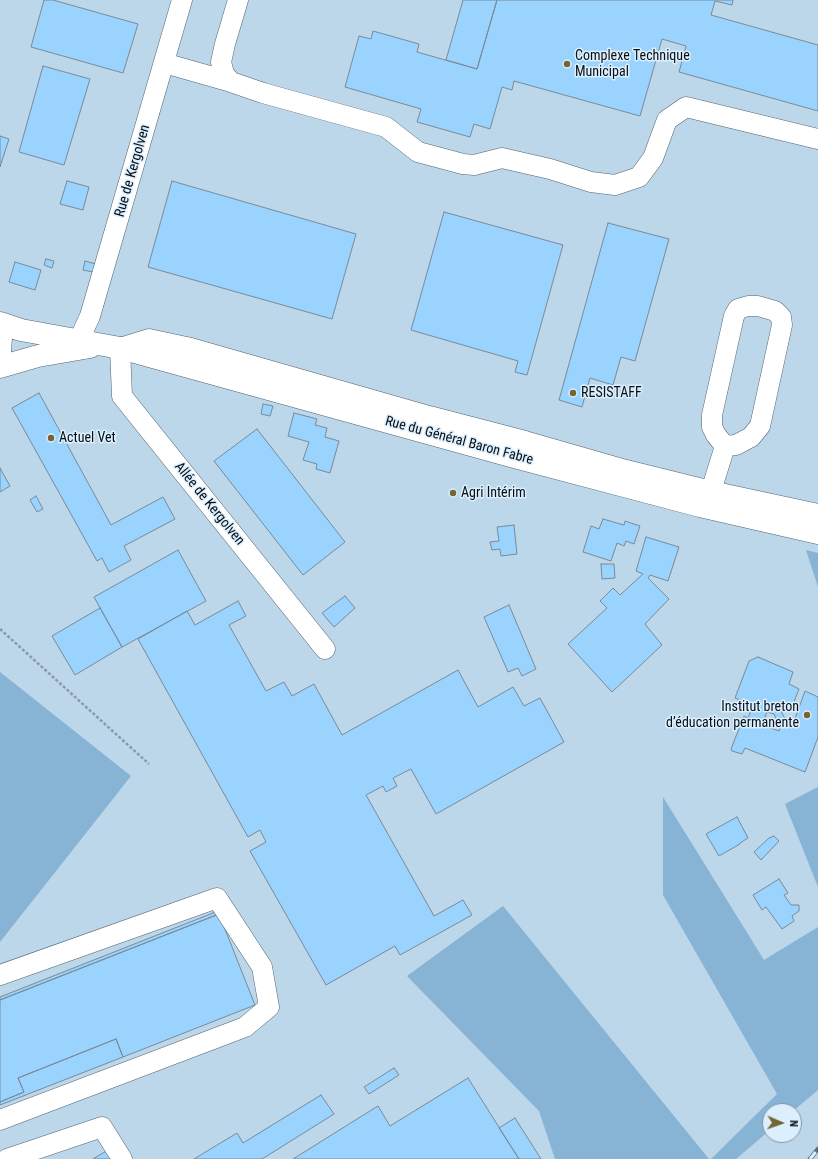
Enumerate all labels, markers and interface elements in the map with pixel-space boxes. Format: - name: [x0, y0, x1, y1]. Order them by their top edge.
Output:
- place label: Complexe Technique Municipal: [575, 48, 690, 80]
- marker: Complexe Technique Municipal: [562, 59, 572, 69]
- street label: Rue de Kergolven: [112, 123, 154, 219]
- place label: RESISTAFF: [581, 385, 642, 401]
- marker: RESISTAFF: [568, 388, 578, 398]
- street label: Rue du Général Baron Fabre: [383, 413, 535, 469]
- place label: Actuel Vet: [59, 430, 116, 446]
- marker: Actuel Vet: [46, 433, 56, 443]
- street label: Allée de Kergolven: [170, 459, 248, 549]
- place label: Agri Intérim: [461, 485, 526, 501]
- marker: Agri Intérim: [448, 488, 458, 498]
- place label: Institut breton d’éducation permanente: [666, 699, 799, 732]
- marker: Institut breton d’éducation permanente: [802, 710, 812, 720]
- north arrow: [762, 1103, 802, 1143]
- text: N: [787, 1120, 800, 1127]

